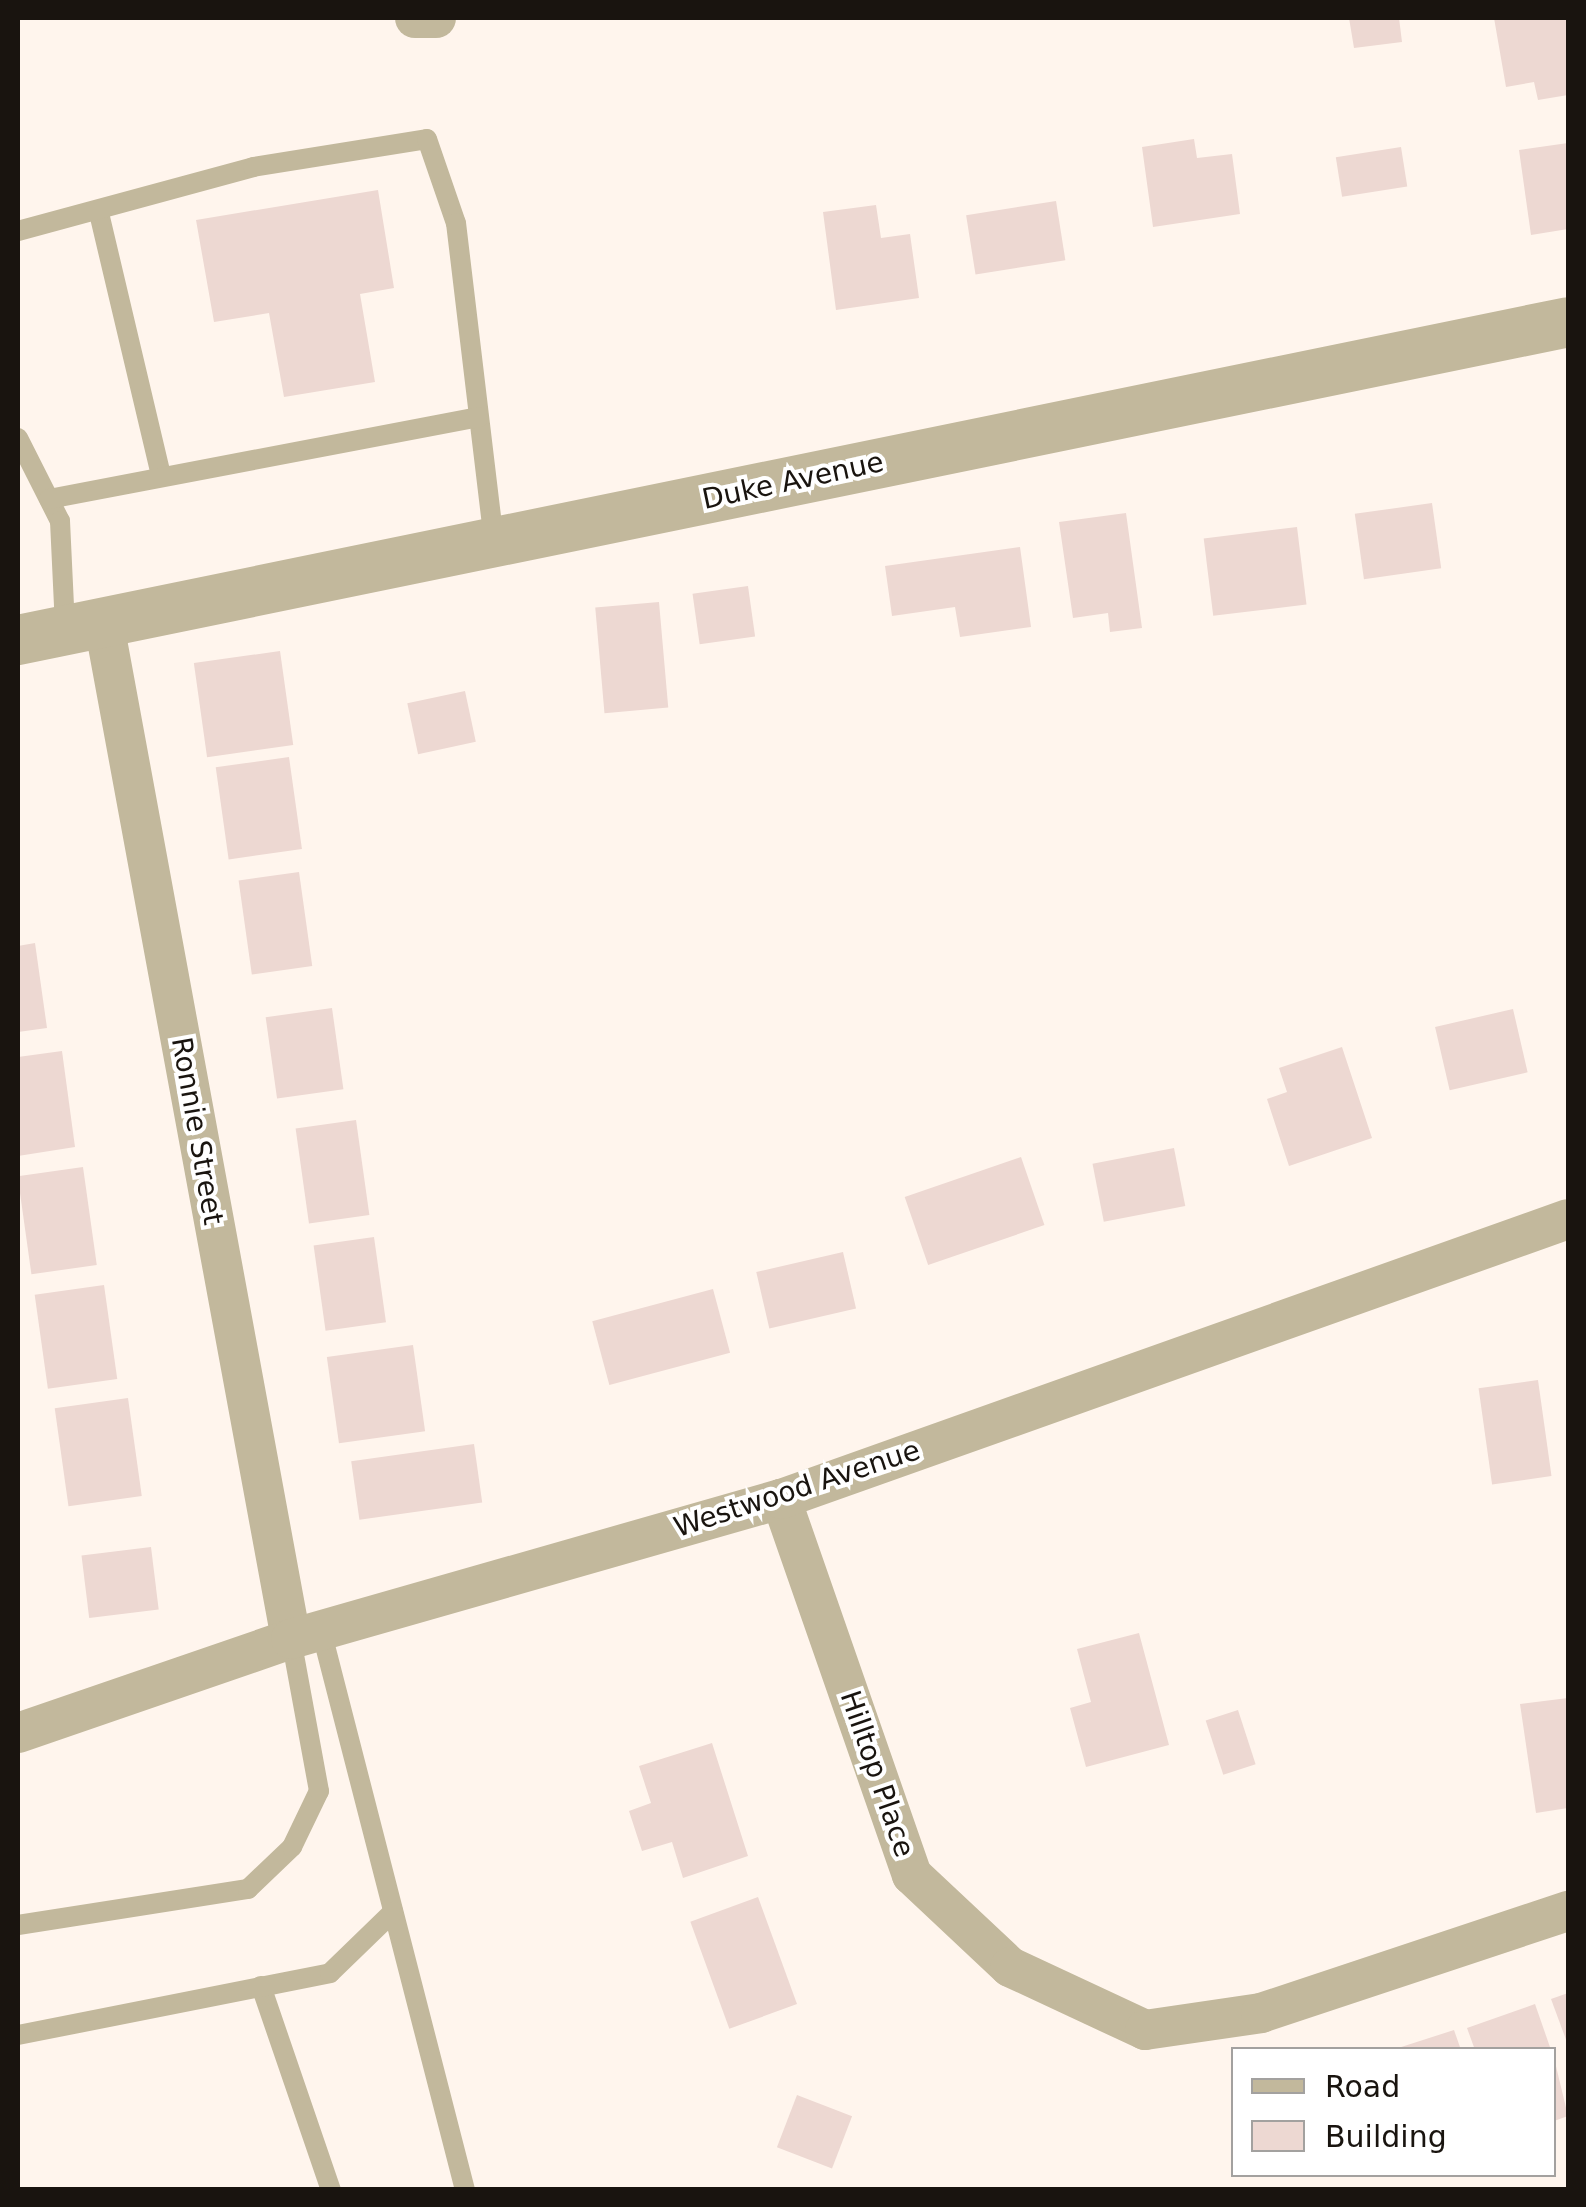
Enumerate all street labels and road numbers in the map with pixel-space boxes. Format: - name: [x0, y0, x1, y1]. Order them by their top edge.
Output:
- street label: Duke Avenue: [699, 445, 887, 517]
- street label: Ronnie Street: [164, 1035, 230, 1227]
- street label: Westwood Avenue: [670, 1433, 924, 1545]
- street label: Hilltop Place: [833, 1686, 921, 1862]

